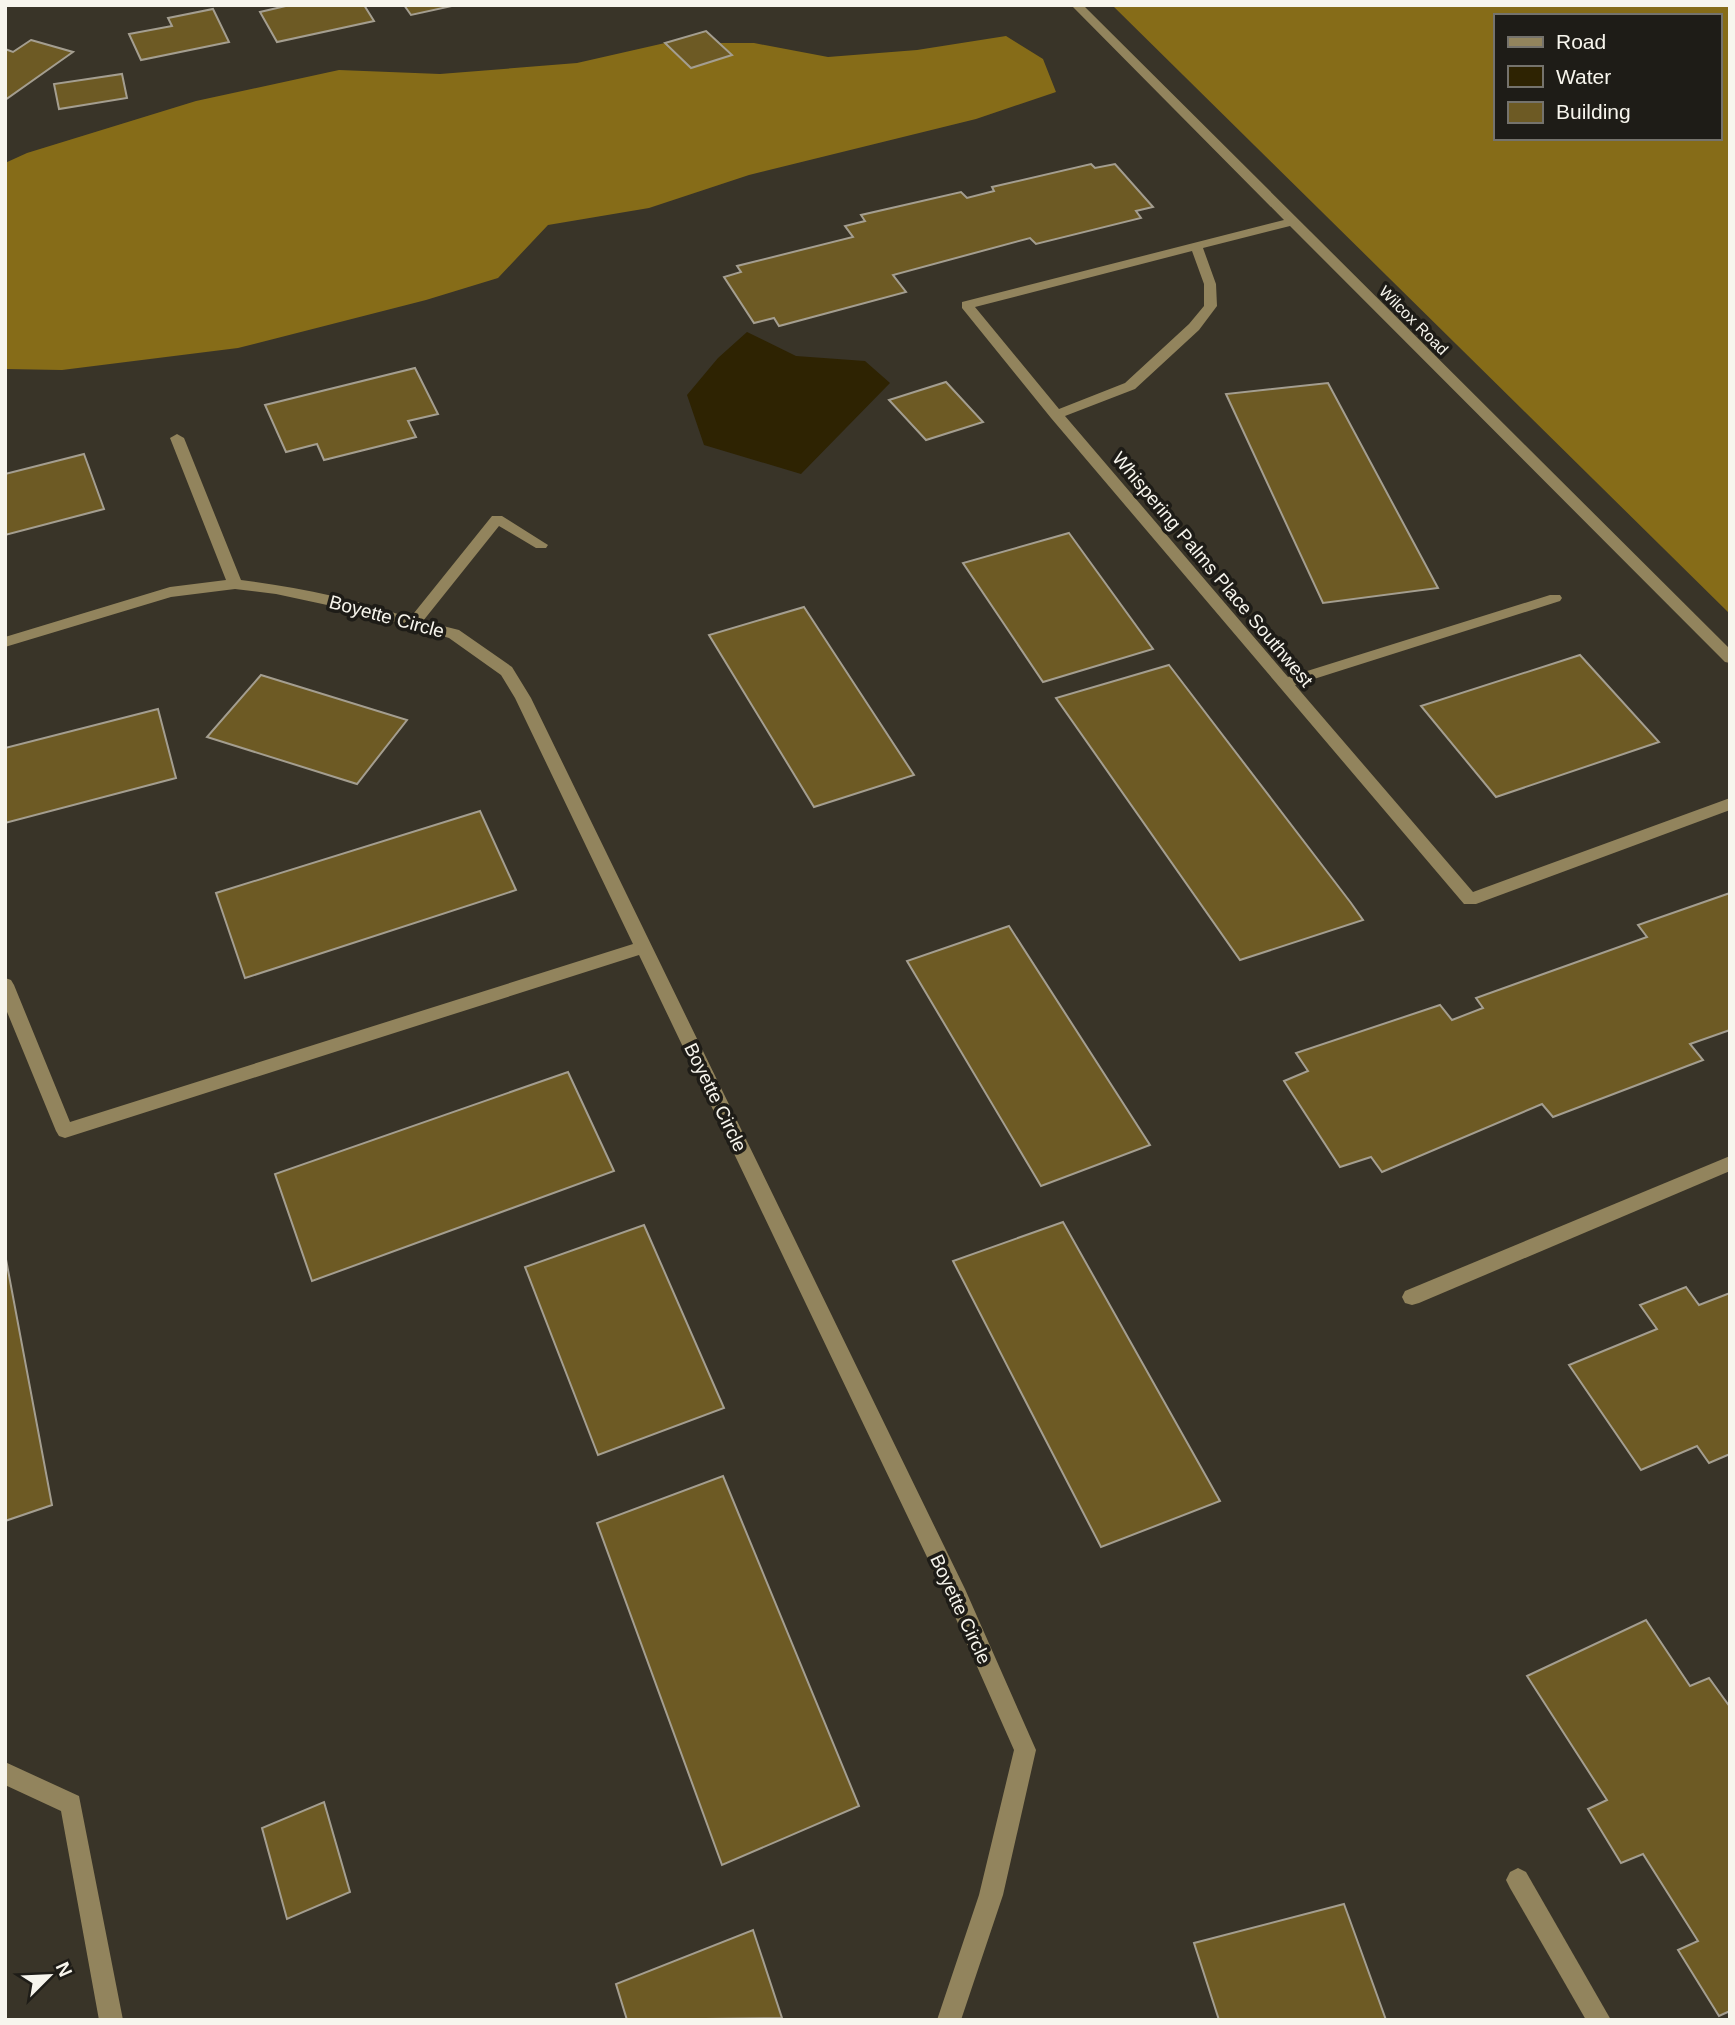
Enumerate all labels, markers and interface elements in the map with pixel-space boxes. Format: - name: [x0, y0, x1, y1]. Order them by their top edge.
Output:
- legend: [1494, 14, 1721, 140]
- text: Road: [1556, 30, 1606, 53]
- text: Water: [1556, 65, 1611, 88]
- text: Building: [1556, 100, 1631, 123]
- street label: Wilcox Road: [1376, 283, 1451, 358]
- street label: Whispering Palms Place Southwest: [1108, 448, 1318, 691]
- street label: Boyette Circle: [327, 591, 447, 642]
- street label: Boyette Circle: [680, 1039, 751, 1155]
- street label: Boyette Circle: [926, 1551, 995, 1667]
- north arrow: [14, 1941, 84, 2011]
- text: N: [52, 1959, 76, 1980]

